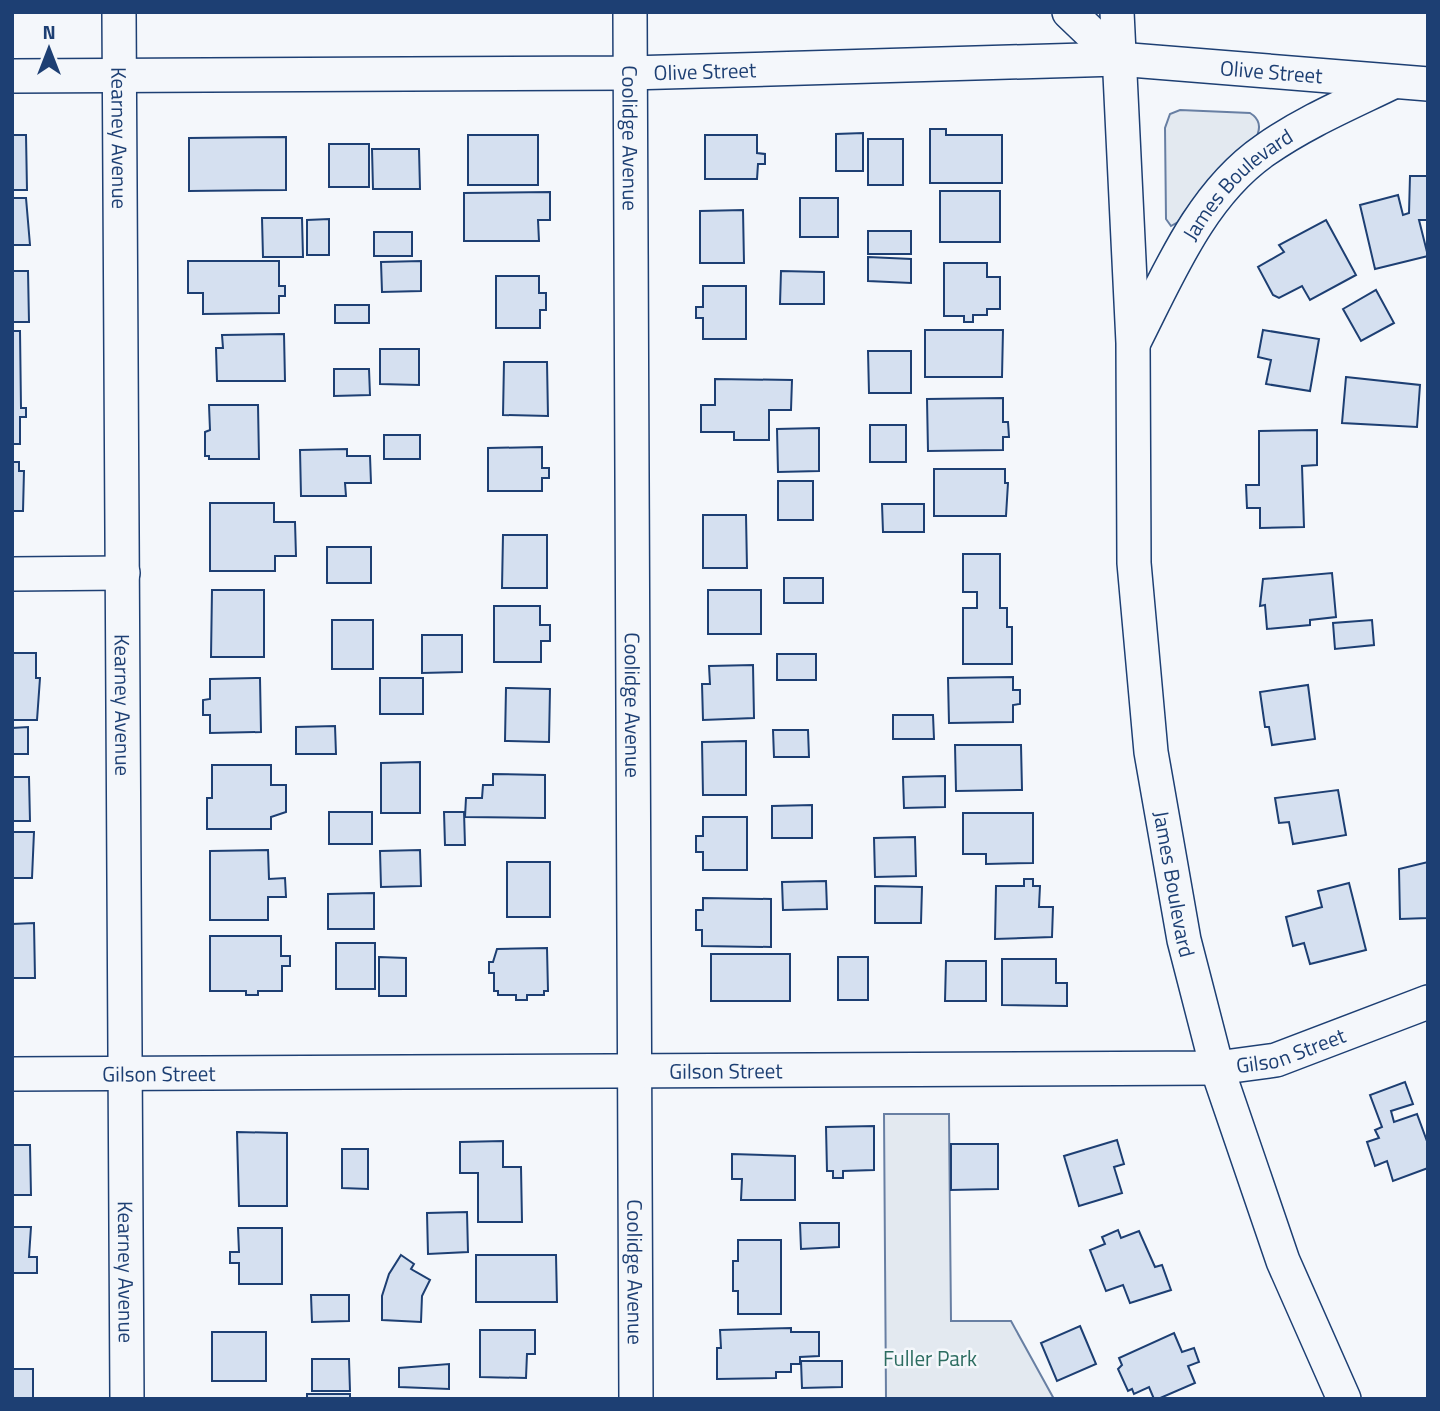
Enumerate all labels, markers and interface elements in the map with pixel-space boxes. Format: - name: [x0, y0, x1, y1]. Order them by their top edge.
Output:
- north arrow: [14, 14, 84, 84]
- text: N: [42, 17, 56, 46]
- street label: Olive Street: [1219, 51, 1324, 91]
- street label: Olive Street: [653, 53, 757, 88]
- street label: Coolidge Avenue: [614, 65, 647, 211]
- street label: Kearney Avenue: [103, 67, 136, 209]
- street label: James Boulevard: [1174, 120, 1299, 247]
- street label: Coolidge Avenue: [617, 632, 649, 778]
- street label: Kearney Avenue: [107, 634, 139, 776]
- street label: James Boulevard: [1146, 808, 1204, 961]
- street label: Gilson Street: [1234, 1019, 1351, 1081]
- street label: Gilson Street: [669, 1054, 783, 1087]
- street label: Gilson Street: [102, 1057, 216, 1090]
- street label: Coolidge Avenue: [619, 1199, 652, 1345]
- street label: Kearney Avenue: [110, 1201, 143, 1343]
- park label: Fuller Park: [883, 1342, 977, 1374]

